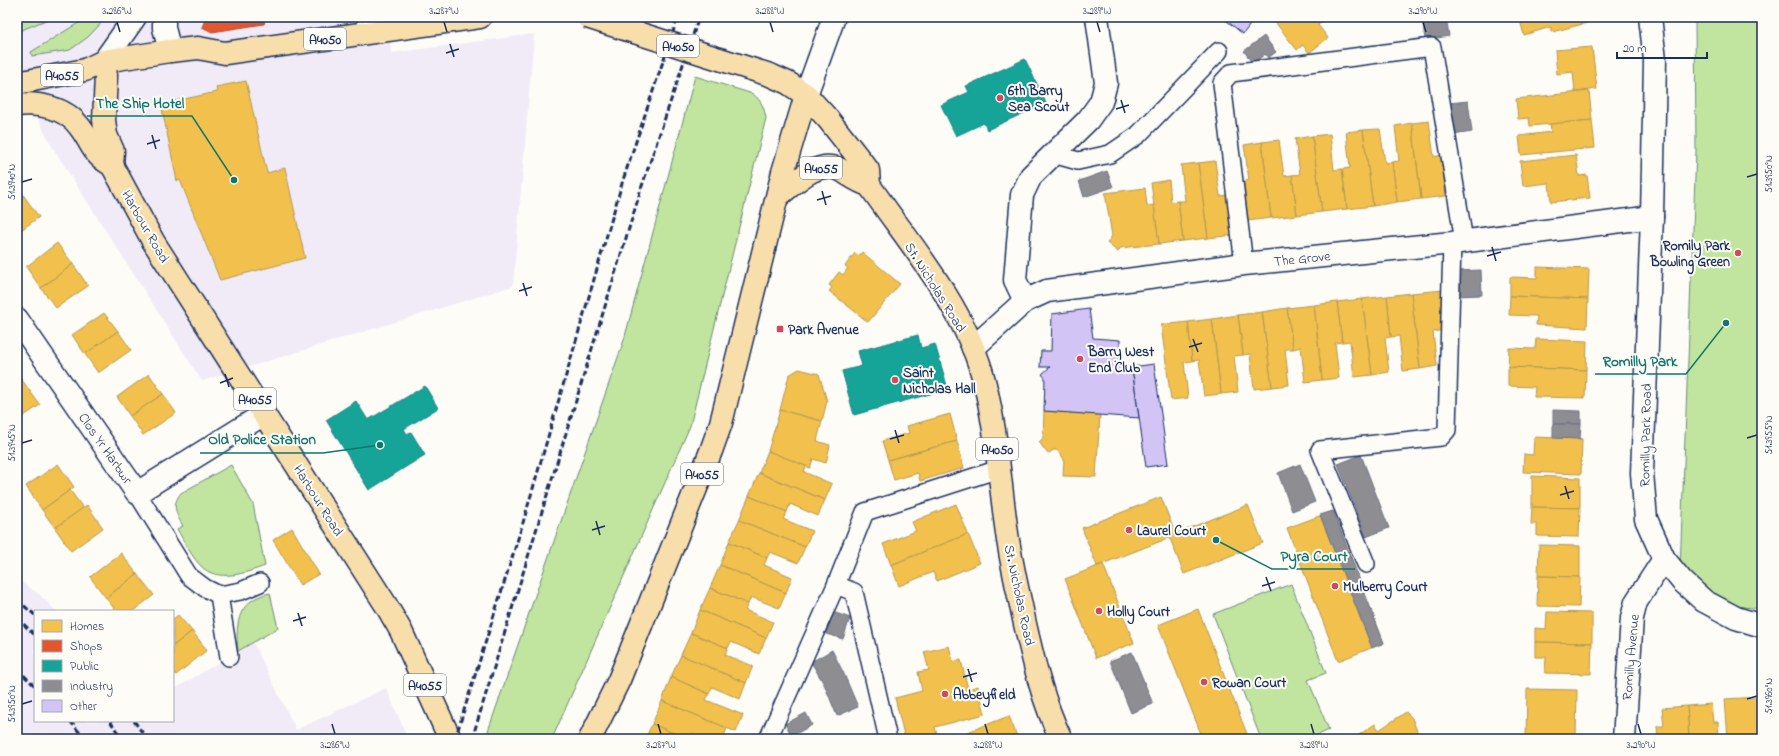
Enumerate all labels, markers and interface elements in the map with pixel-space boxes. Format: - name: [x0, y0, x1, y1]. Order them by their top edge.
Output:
- text: 3.286°W: [102, 4, 132, 19]
- text: 3.287°W: [429, 4, 459, 19]
- text: 3.288°W: [755, 4, 785, 19]
- text: 3.289°W: [1083, 4, 1111, 19]
- text: 3.290°W: [1409, 4, 1438, 19]
- road number: A4050: [304, 28, 346, 50]
- scale bar: [1617, 34, 1707, 60]
- road number: A4050: [657, 35, 699, 57]
- text: 20 m: [1623, 40, 1646, 58]
- road number: A4055: [41, 64, 83, 86]
- place label: 6th Barry Sea Scout: [1007, 81, 1070, 118]
- callout: The Ship Hotel: [87, 89, 192, 116]
- text: The Ship Hotel: [96, 93, 185, 115]
- marker: 6th Barry Sea Scout: [995, 93, 1005, 103]
- text: 51.3950°N: [1762, 155, 1777, 193]
- road number: A4055: [800, 157, 842, 179]
- text: 51.3940°N: [5, 164, 20, 200]
- street label: Harbour Road: [115, 186, 174, 267]
- place label: Romily Park Bowling Green: [1649, 236, 1731, 275]
- street label: St. Nicholas Road: [899, 239, 971, 337]
- street label: The Grove: [1273, 246, 1332, 273]
- marker: Romily Park Bowling Green: [1733, 248, 1743, 258]
- place label: Park Avenue: [788, 320, 859, 341]
- marker: Park Avenue: [775, 324, 785, 334]
- place label: Barry West End Club: [1087, 342, 1154, 379]
- callout: Romilly Park: [1595, 347, 1686, 374]
- text: Romilly Park: [1602, 351, 1678, 375]
- marker: Barry West End Club: [1075, 354, 1085, 364]
- place label: Saint Nicholas Hall: [903, 363, 976, 400]
- marker: Saint Nicholas Hall: [890, 375, 900, 385]
- street label: Romilly Park Road: [1635, 383, 1659, 487]
- road number: A4055: [234, 388, 276, 410]
- street label: Clos Yr Harbwr: [72, 409, 137, 489]
- text: 51.3955°N: [1762, 415, 1777, 454]
- text: 51.3945°N: [5, 424, 20, 462]
- callout: Old Police Station: [200, 426, 323, 453]
- text: Old Police Station: [208, 429, 316, 451]
- road number: A4050: [976, 438, 1018, 460]
- street label: Harbour Road: [287, 461, 348, 541]
- road number: A4055: [681, 463, 723, 485]
- place label: Laurel Court: [1137, 521, 1206, 542]
- marker: Laurel Court: [1124, 525, 1134, 535]
- callout: Pyra Court: [1272, 542, 1355, 569]
- street label: St. Nicholas Road: [998, 543, 1040, 648]
- text: Pyra Court: [1281, 546, 1348, 570]
- place label: Mulberry Court: [1343, 577, 1428, 600]
- marker: Mulberry Court: [1330, 581, 1340, 591]
- place label: Holly Court: [1107, 602, 1170, 625]
- marker: Holly Court: [1094, 606, 1104, 616]
- legend: [34, 610, 174, 722]
- street label: Romilly Avenue: [1617, 613, 1647, 701]
- text: Homes: [70, 618, 104, 636]
- text: Shops: [70, 638, 102, 656]
- text: Public: [70, 658, 99, 676]
- place label: Rowan Court: [1211, 673, 1286, 694]
- road number: A4055: [404, 674, 446, 696]
- marker: Rowan Court: [1199, 677, 1209, 687]
- text: Industry: [70, 678, 113, 697]
- text: 51.3960°N: [1762, 678, 1777, 714]
- text: 51.3950°N: [5, 685, 20, 723]
- place label: Abbeyfield: [953, 685, 1016, 708]
- marker: Abbeyfield: [940, 689, 950, 699]
- text: Other: [70, 698, 97, 716]
- text: 3.286°W: [320, 738, 350, 753]
- text: 3.287°W: [646, 738, 676, 753]
- text: 3.288°W: [973, 738, 1003, 753]
- text: 3.289°W: [1300, 738, 1328, 753]
- text: 3.290°W: [1627, 738, 1656, 753]

